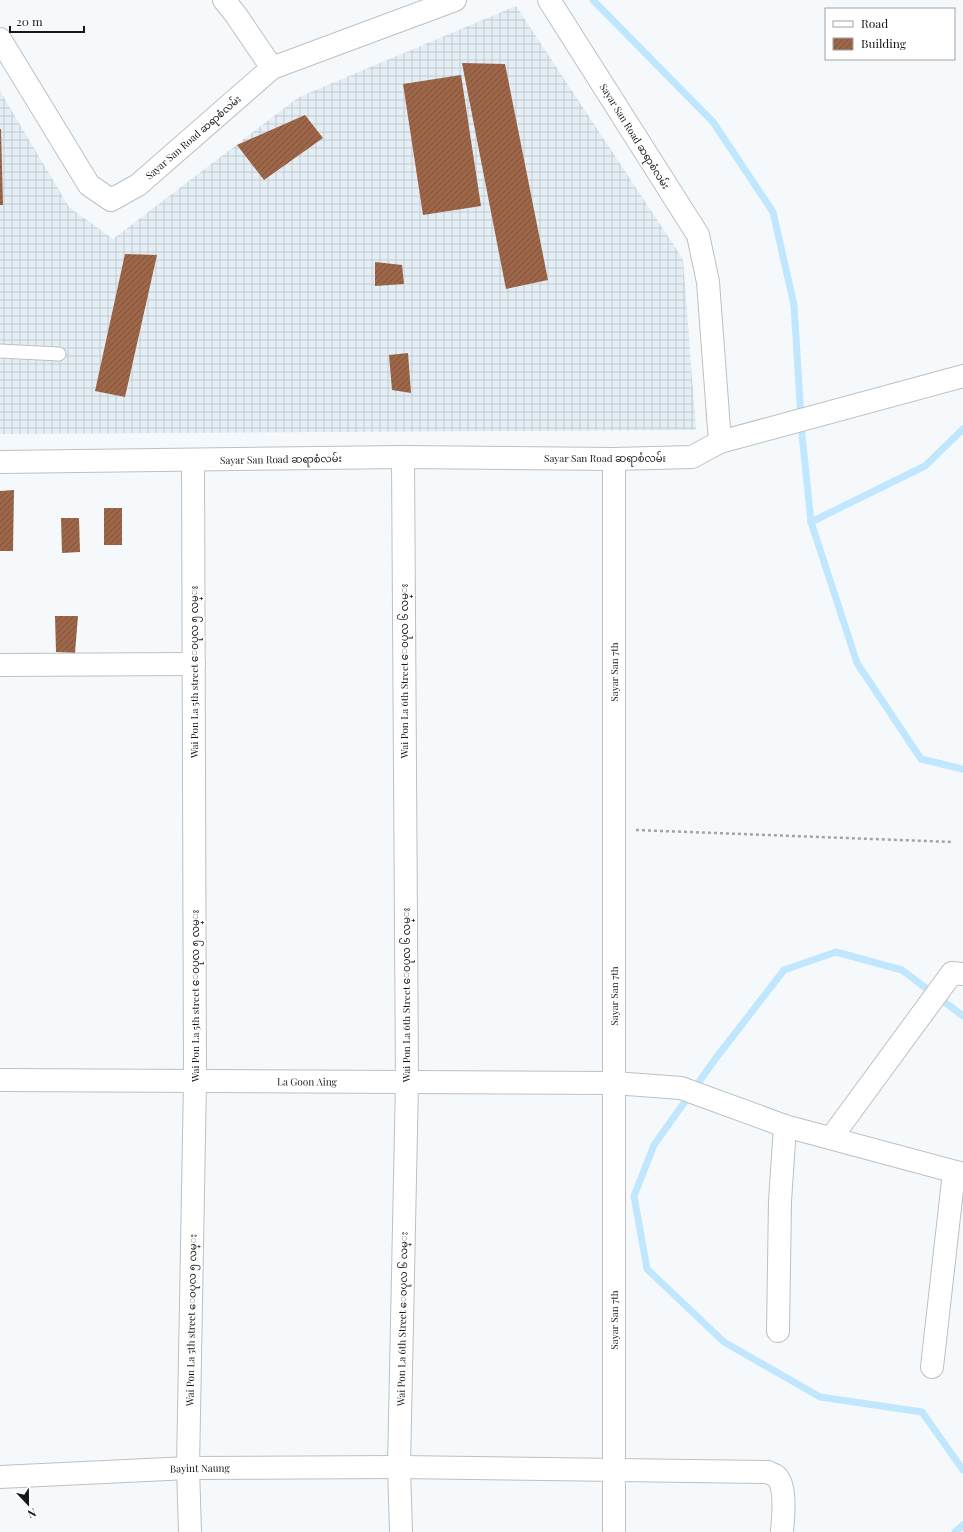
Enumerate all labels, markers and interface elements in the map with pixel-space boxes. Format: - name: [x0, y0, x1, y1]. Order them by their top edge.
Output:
- scale bar: [10, 8, 84, 34]
- legend: [825, 8, 955, 60]
- text: 20 m: [16, 13, 43, 29]
- text: Road: [861, 15, 888, 31]
- text: Building: [861, 35, 907, 51]
- street label: Sayar San Road ဆရာစံလမ်း: [595, 81, 673, 193]
- street label: Sayar San Road ဆရာစံလမ်း: [142, 92, 245, 184]
- street label: Sayar San Road ဆရာစံလမ်း: [220, 451, 342, 469]
- street label: Sayar San Road ဆရာစံလမ်း: [544, 451, 666, 467]
- street label: Wai Pon La 6th Street ေဝပုလ ၆ လမ္း: [397, 584, 413, 759]
- street label: Wai Pon La 5th street ေဝပုလ ၅ လမ္း: [187, 586, 203, 759]
- street label: Sayar San 7th: [607, 642, 621, 702]
- street label: Wai Pon La 6th Street ေဝပုလ ၆ လမ္း: [399, 908, 415, 1083]
- street label: Wai Pon La 5th street ေဝပုလ ၅ လမ္း: [188, 910, 204, 1083]
- street label: Sayar San 7th: [607, 966, 621, 1026]
- street label: La Goon Aing: [277, 1074, 338, 1089]
- street label: Wai Pon La 6th Street ေဝပုလ ၆ လမ္း: [393, 1232, 413, 1407]
- street label: Wai Pon La 5th street ေဝပုလ ၅ လမ္း: [182, 1234, 202, 1407]
- street label: Sayar San 7th: [607, 1290, 621, 1350]
- street label: Bayint Naung: [170, 1461, 230, 1476]
- north arrow: [8, 1484, 48, 1524]
- text: N: [25, 1505, 38, 1522]

